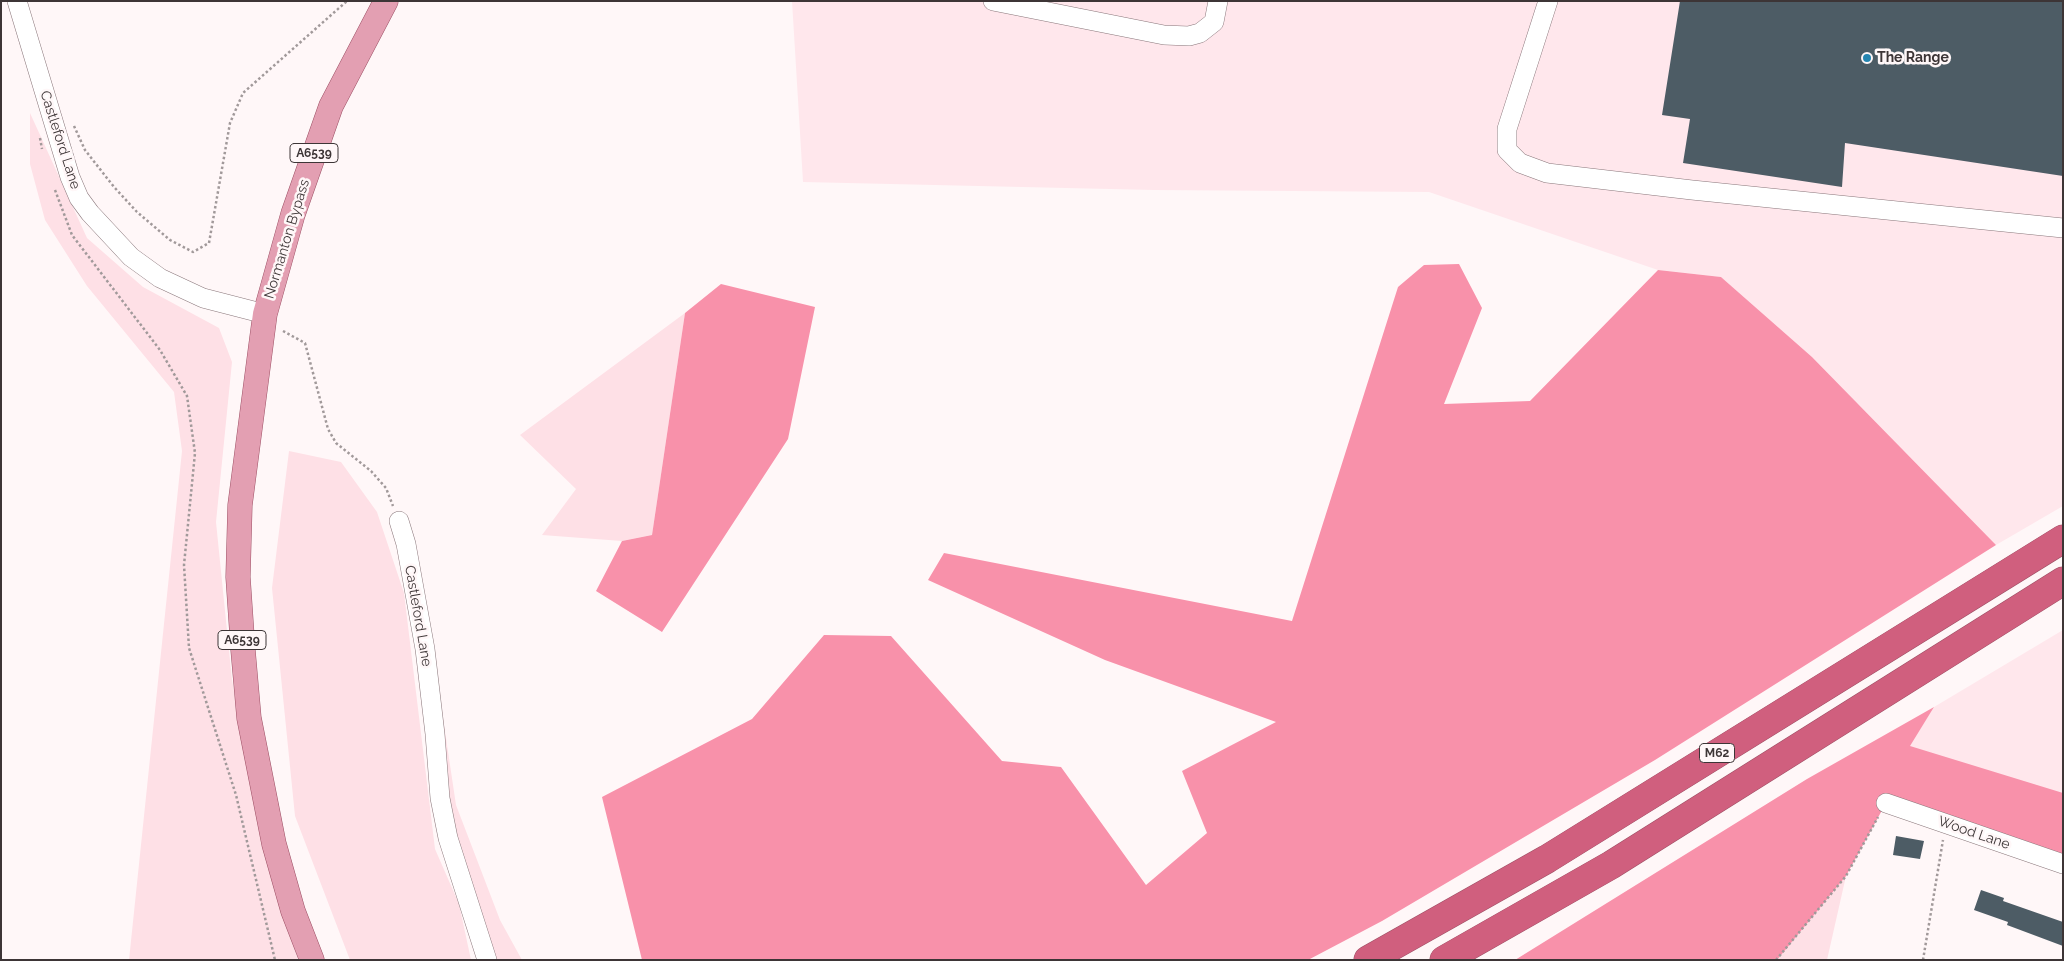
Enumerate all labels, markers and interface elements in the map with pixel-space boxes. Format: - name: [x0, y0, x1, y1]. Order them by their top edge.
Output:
- place label: The Range: [1877, 50, 1949, 66]
- marker: The Range: [1861, 52, 1873, 64]
- street label: Castleford Lane: [36, 89, 84, 191]
- road number: A6539: [290, 144, 338, 162]
- street label: Normanton Bypass: [261, 177, 313, 301]
- street label: Castleford Lane: [401, 564, 435, 668]
- road number: A6539: [218, 630, 266, 650]
- road number: M62: [1700, 744, 1734, 762]
- street label: Wood Lane: [1936, 813, 2012, 853]

